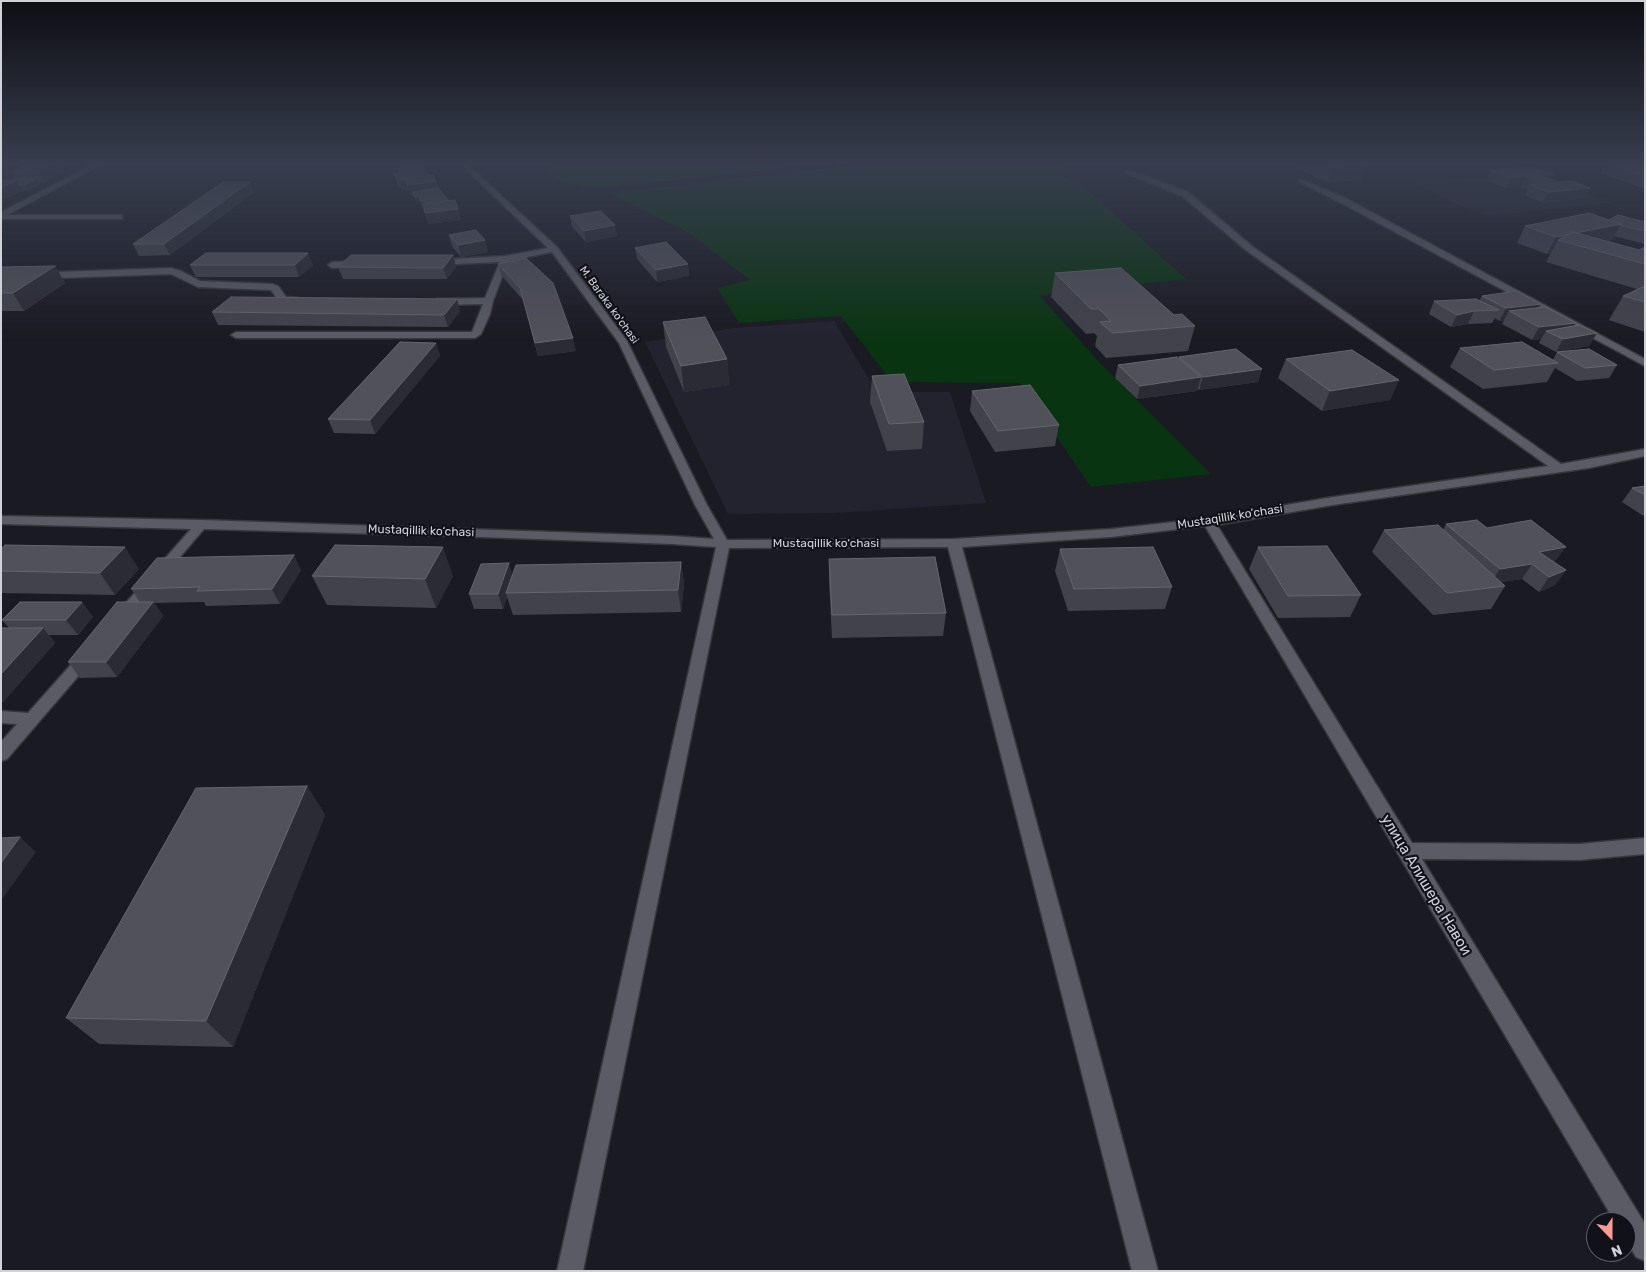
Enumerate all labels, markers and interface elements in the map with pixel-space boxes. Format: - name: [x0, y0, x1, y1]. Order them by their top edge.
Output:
- street label: M. Baraka ko'chasi: [576, 264, 642, 346]
- street label: Mustaqillik ko‘chasi: [1176, 502, 1284, 532]
- street label: Mustaqillik ko‘chasi: [368, 522, 474, 540]
- street label: Mustaqillik ko‘chasi: [773, 537, 879, 551]
- street label: улица Алишера Навои: [1377, 811, 1475, 959]
- north arrow: [1586, 1212, 1636, 1262]
- text: N: [1609, 1241, 1624, 1260]

